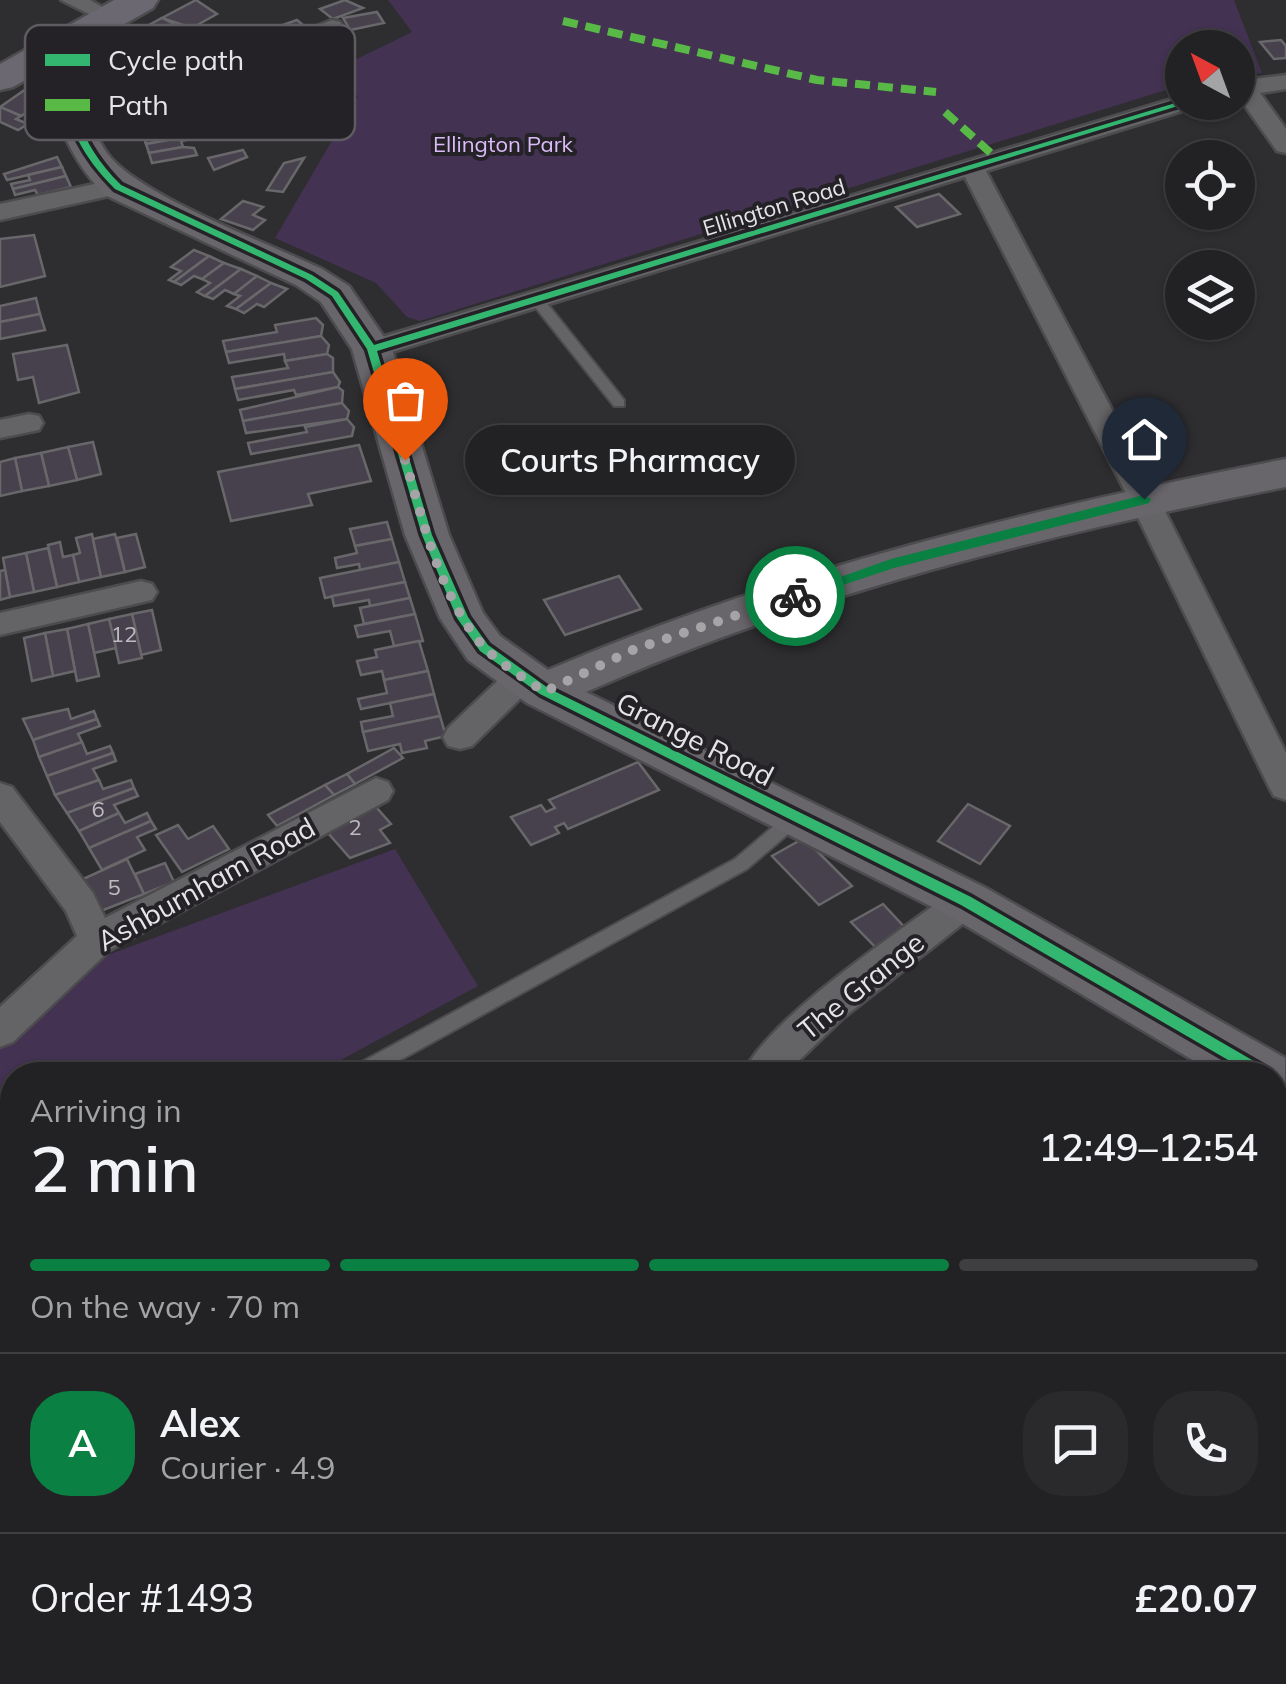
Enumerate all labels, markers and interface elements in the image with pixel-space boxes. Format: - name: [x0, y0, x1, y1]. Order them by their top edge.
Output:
- legend: [25, 25, 355, 140]
- north arrow: [1165, 30, 1255, 120]
- map controls: [1165, 30, 1255, 340]
- text: Cycle path: [108, 42, 244, 77]
- text: Path: [108, 87, 169, 122]
- park label: Ellington Park: [433, 130, 574, 158]
- button: locate: [1165, 140, 1255, 230]
- street label: Ellington Road: [699, 172, 849, 242]
- button: layers: [1165, 250, 1255, 340]
- pin: [363, 358, 448, 461]
- icon: bag: [378, 373, 433, 428]
- pin: [1102, 397, 1187, 500]
- icon: home: [1117, 412, 1172, 467]
- callout: Courts Pharmacy: [465, 425, 795, 495]
- text: Courts Pharmacy: [500, 440, 760, 480]
- courier: [745, 546, 845, 646]
- icon: bike: [768, 569, 823, 624]
- house number: 12: [111, 620, 137, 648]
- street label: Grange Road: [611, 684, 780, 793]
- house number: 6: [91, 795, 105, 823]
- street label: Ashburnham Road: [91, 809, 321, 958]
- house number: 2: [348, 813, 362, 841]
- house number: 5: [107, 873, 121, 901]
- street label: The Grange: [791, 924, 931, 1047]
- text: Arriving in: [30, 1090, 182, 1130]
- text: 12:49–12:54: [1038, 1123, 1258, 1171]
- text: 2 min: [30, 1127, 199, 1208]
- text: On the way · 70 m: [30, 1286, 300, 1326]
- button: chat: [1023, 1391, 1128, 1496]
- button: phone: [1153, 1391, 1258, 1496]
- text: Alex: [160, 1399, 240, 1447]
- text: A: [68, 1419, 97, 1467]
- text: Courier · 4.9: [160, 1447, 336, 1487]
- text: Order #1493: [30, 1574, 254, 1622]
- text: £20.07: [1135, 1574, 1258, 1622]

